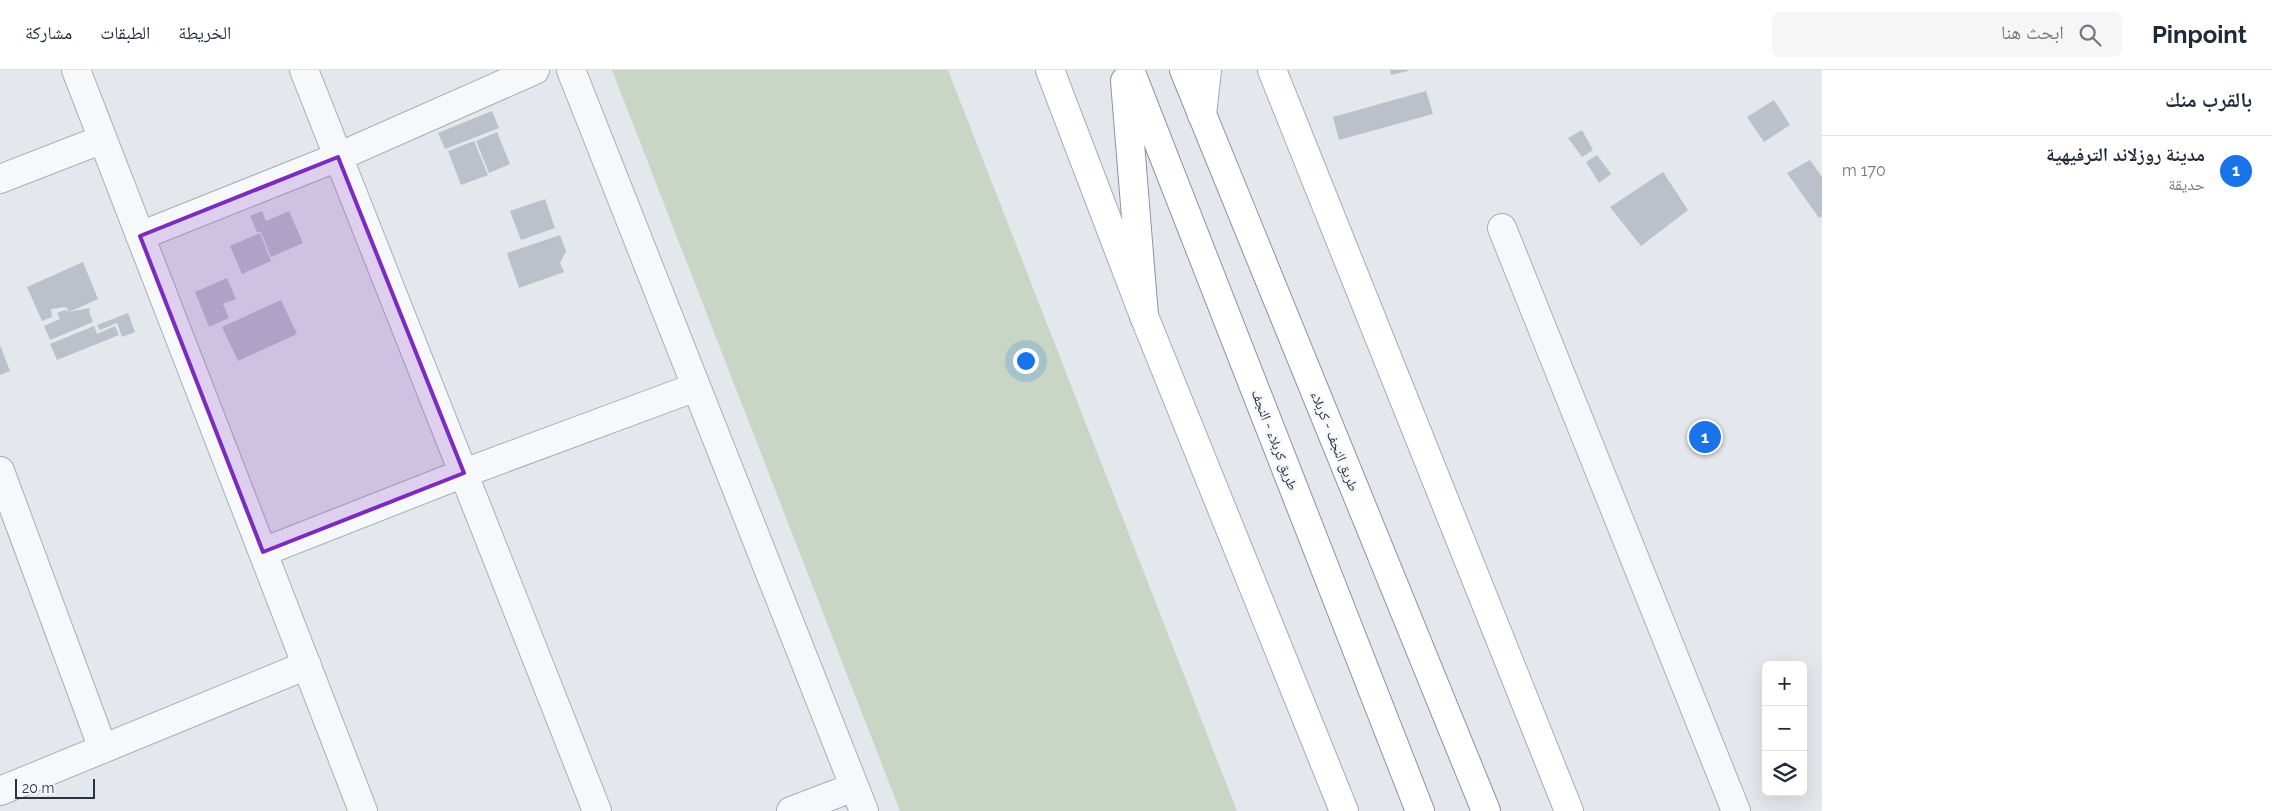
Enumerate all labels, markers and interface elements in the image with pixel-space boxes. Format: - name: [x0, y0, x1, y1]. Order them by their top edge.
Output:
- search box: [1772, 12, 2122, 57]
- text: Pinpoint: [2152, 20, 2247, 49]
- text: ابحث هنا: [2001, 21, 2064, 43]
- icon: search: [2076, 21, 2104, 49]
- text: مشاركة: [25, 22, 72, 43]
- text: الطبقات: [100, 22, 150, 43]
- text: الخريطة: [178, 22, 231, 43]
- text: بالقرب منك: [2165, 87, 2252, 112]
- text: مدينة روزلاند الترفيهية: [2046, 143, 2205, 165]
- text: 170 m: [1842, 161, 1886, 180]
- text: 1: [2232, 161, 2240, 180]
- text: حديقة: [2168, 175, 2205, 194]
- your location: [1013, 348, 1039, 374]
- street label: طريق کربلاء - النجف: [1247, 387, 1302, 493]
- street label: طريق النجف - کربلاء: [1306, 389, 1362, 494]
- pin: 1: [1689, 418, 1721, 456]
- map controls: [1762, 661, 1807, 796]
- button: +: [1762, 661, 1807, 706]
- button: −: [1762, 706, 1807, 751]
- button: layers: [1762, 751, 1807, 796]
- scale bar: [15, 776, 95, 799]
- text: 20 m: [22, 780, 54, 796]

